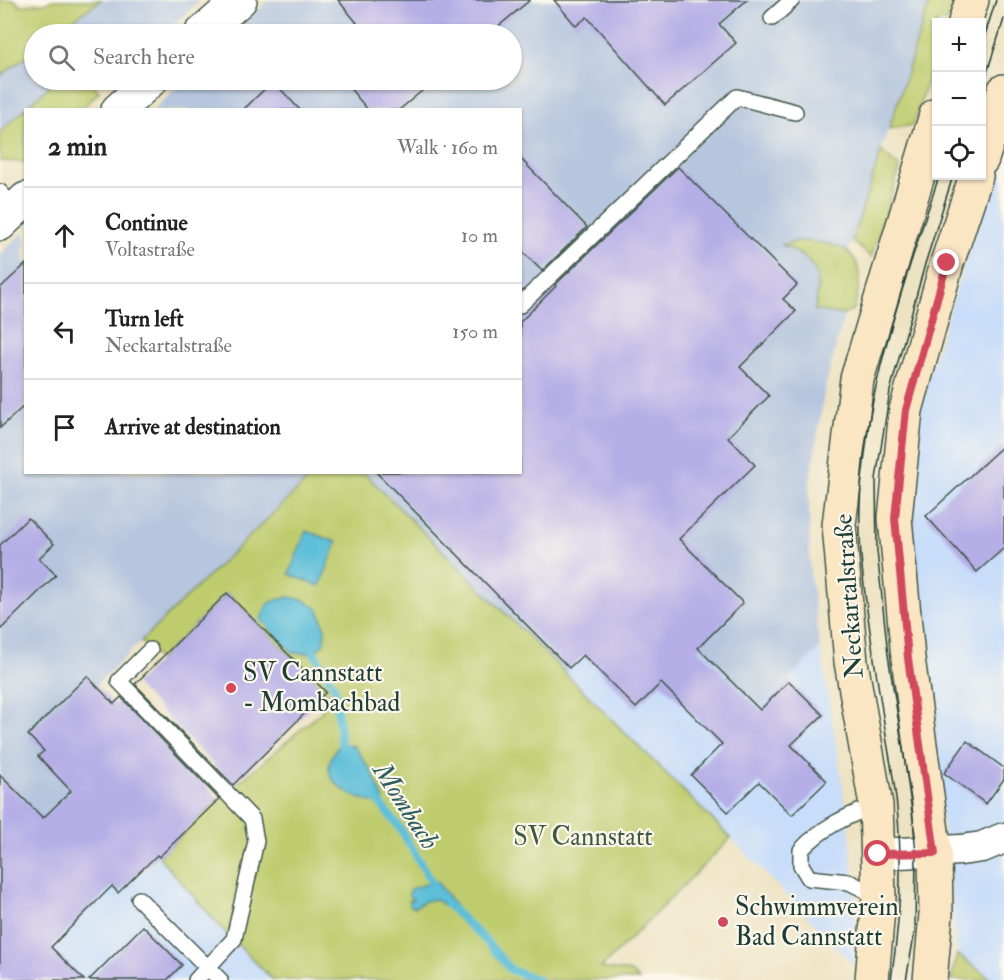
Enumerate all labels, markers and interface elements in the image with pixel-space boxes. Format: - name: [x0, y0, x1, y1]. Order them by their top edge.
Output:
- map controls: [932, 18, 986, 180]
- button: +: [932, 18, 986, 72]
- search box: [24, 24, 522, 90]
- icon: search: [45, 41, 78, 74]
- text: Search here: [93, 43, 195, 71]
- button: −: [932, 72, 986, 126]
- button: locate: [932, 126, 986, 180]
- text: 2 min: [48, 131, 107, 163]
- text: Walk · 160 m: [397, 135, 498, 160]
- text: Continue: [105, 209, 188, 237]
- icon: ahead: [48, 219, 81, 252]
- text: 10 m: [461, 223, 498, 248]
- text: Voltastraße: [105, 237, 195, 262]
- route end: [933, 249, 959, 275]
- text: Turn left: [105, 305, 184, 333]
- icon: left: [48, 315, 81, 348]
- text: 150 m: [452, 319, 498, 344]
- text: Neckartalstraße: [105, 333, 232, 358]
- icon: arrive: [48, 411, 81, 444]
- text: Arrive at destination: [105, 413, 281, 441]
- street label: Neckartalstraße: [827, 512, 871, 679]
- place label: SV Cannstatt - Mombachbad: [243, 657, 401, 719]
- marker: SV Cannstatt - Mombachbad: [224, 681, 238, 695]
- water label: Mombach: [365, 754, 446, 856]
- park label: SV Cannstatt: [513, 821, 653, 853]
- route start: [864, 840, 890, 866]
- place label: Schwimmverein Bad Cannstatt: [735, 891, 899, 953]
- marker: Schwimmverein Bad Cannstatt: [716, 915, 730, 929]

